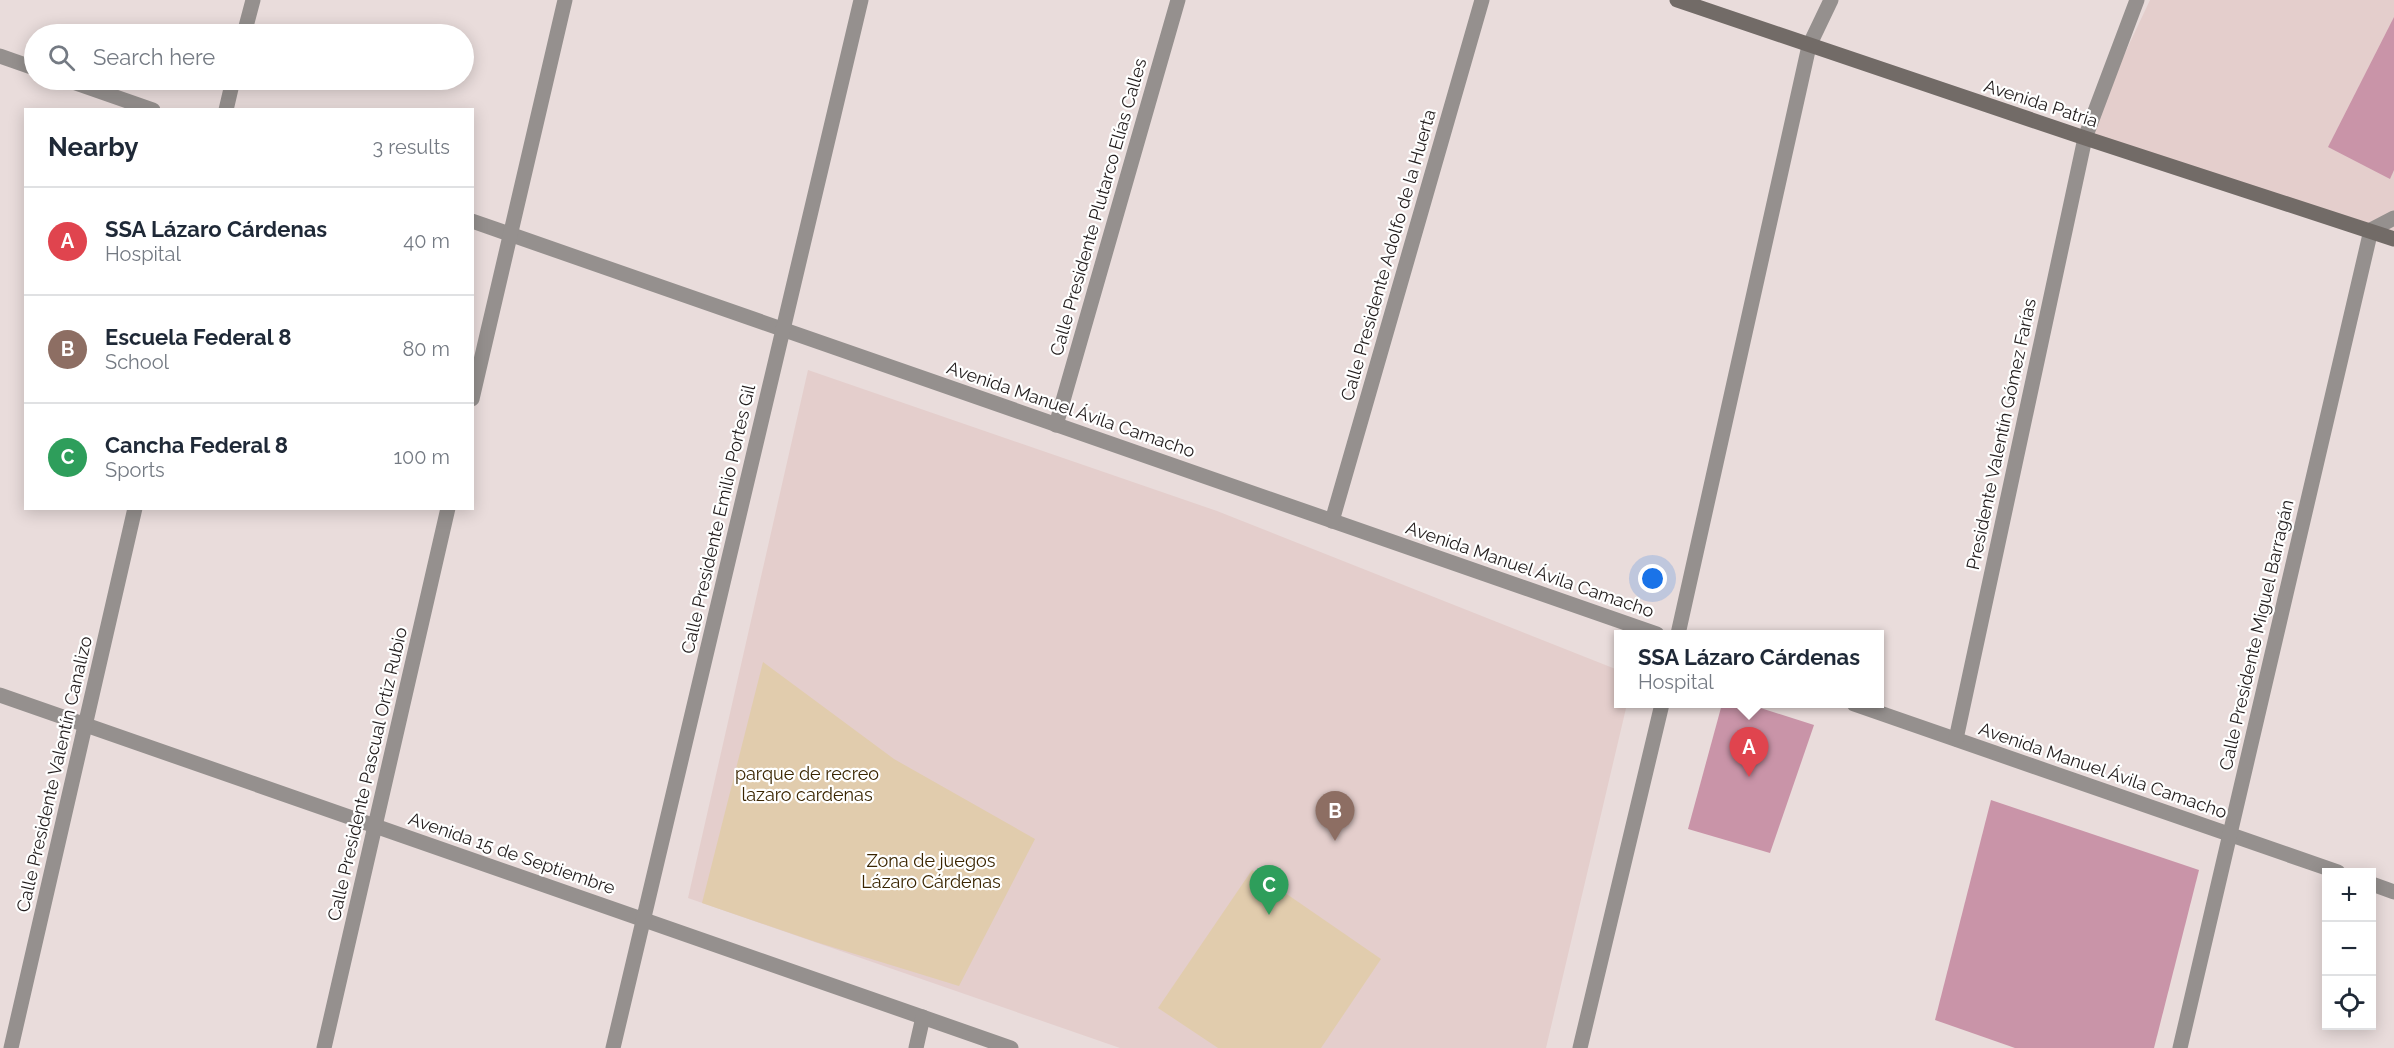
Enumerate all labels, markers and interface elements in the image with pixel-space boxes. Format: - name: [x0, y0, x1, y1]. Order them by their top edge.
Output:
- search box: [24, 24, 474, 90]
- icon: search: [45, 41, 78, 74]
- text: Search here: [93, 44, 215, 70]
- street label: Calle Presidente Plutarco Elías Calles: [1045, 56, 1151, 358]
- street label: Avenida Patria: [1981, 75, 2101, 131]
- street label: Calle Presidente Adolfo de la Huerta: [1336, 107, 1440, 403]
- text: Nearby: [48, 132, 138, 162]
- text: 3 results: [372, 135, 450, 159]
- text: SSA Lázaro Cárdenas: [105, 216, 327, 242]
- text: A: [61, 229, 74, 253]
- text: 40 m: [403, 229, 450, 253]
- text: Hospital: [105, 242, 181, 266]
- street label: Presidente Valentín Gómez Farías: [1962, 296, 2040, 572]
- text: Escuela Federal 8: [105, 324, 292, 350]
- text: B: [61, 337, 74, 361]
- text: 80 m: [402, 337, 450, 361]
- text: School: [105, 350, 169, 374]
- street label: Avenida Manuel Ávila Camacho: [944, 356, 1198, 462]
- street label: Calle Presidente Emilio Portes Gil: [677, 382, 759, 656]
- text: Cancha Federal 8: [105, 432, 288, 458]
- text: C: [61, 445, 74, 469]
- text: 100 m: [393, 445, 450, 469]
- text: Sports: [105, 458, 165, 482]
- street label: Calle Presidente Miguel Barragán: [2215, 498, 2297, 772]
- street label: Avenida Manuel Ávila Camacho: [1403, 516, 1657, 622]
- your location: [1638, 564, 1667, 593]
- street label: Calle Presidente Pascual Ortiz Rubio: [323, 625, 411, 923]
- popup: [1614, 630, 1884, 708]
- street label: Calle Presidente Valentín Canalizo: [12, 634, 96, 914]
- text: SSA Lázaro Cárdenas: [1638, 644, 1860, 670]
- text: Hospital: [1638, 670, 1714, 694]
- street label: Avenida Manuel Ávila Camacho: [1976, 717, 2230, 823]
- pin: A: [1730, 728, 1768, 777]
- park label: parque de recreo lazaro cardenas: [735, 763, 879, 805]
- pin: B: [1316, 792, 1354, 841]
- street label: Avenida 15 de Septiembre: [406, 808, 618, 898]
- park label: Zona de juegos Lázaro Cárdenas: [861, 850, 1001, 892]
- pin: C: [1250, 866, 1288, 915]
- map controls: [2322, 868, 2376, 1030]
- button: +: [2322, 868, 2376, 922]
- button: −: [2322, 922, 2376, 976]
- button: locate: [2322, 976, 2376, 1030]

